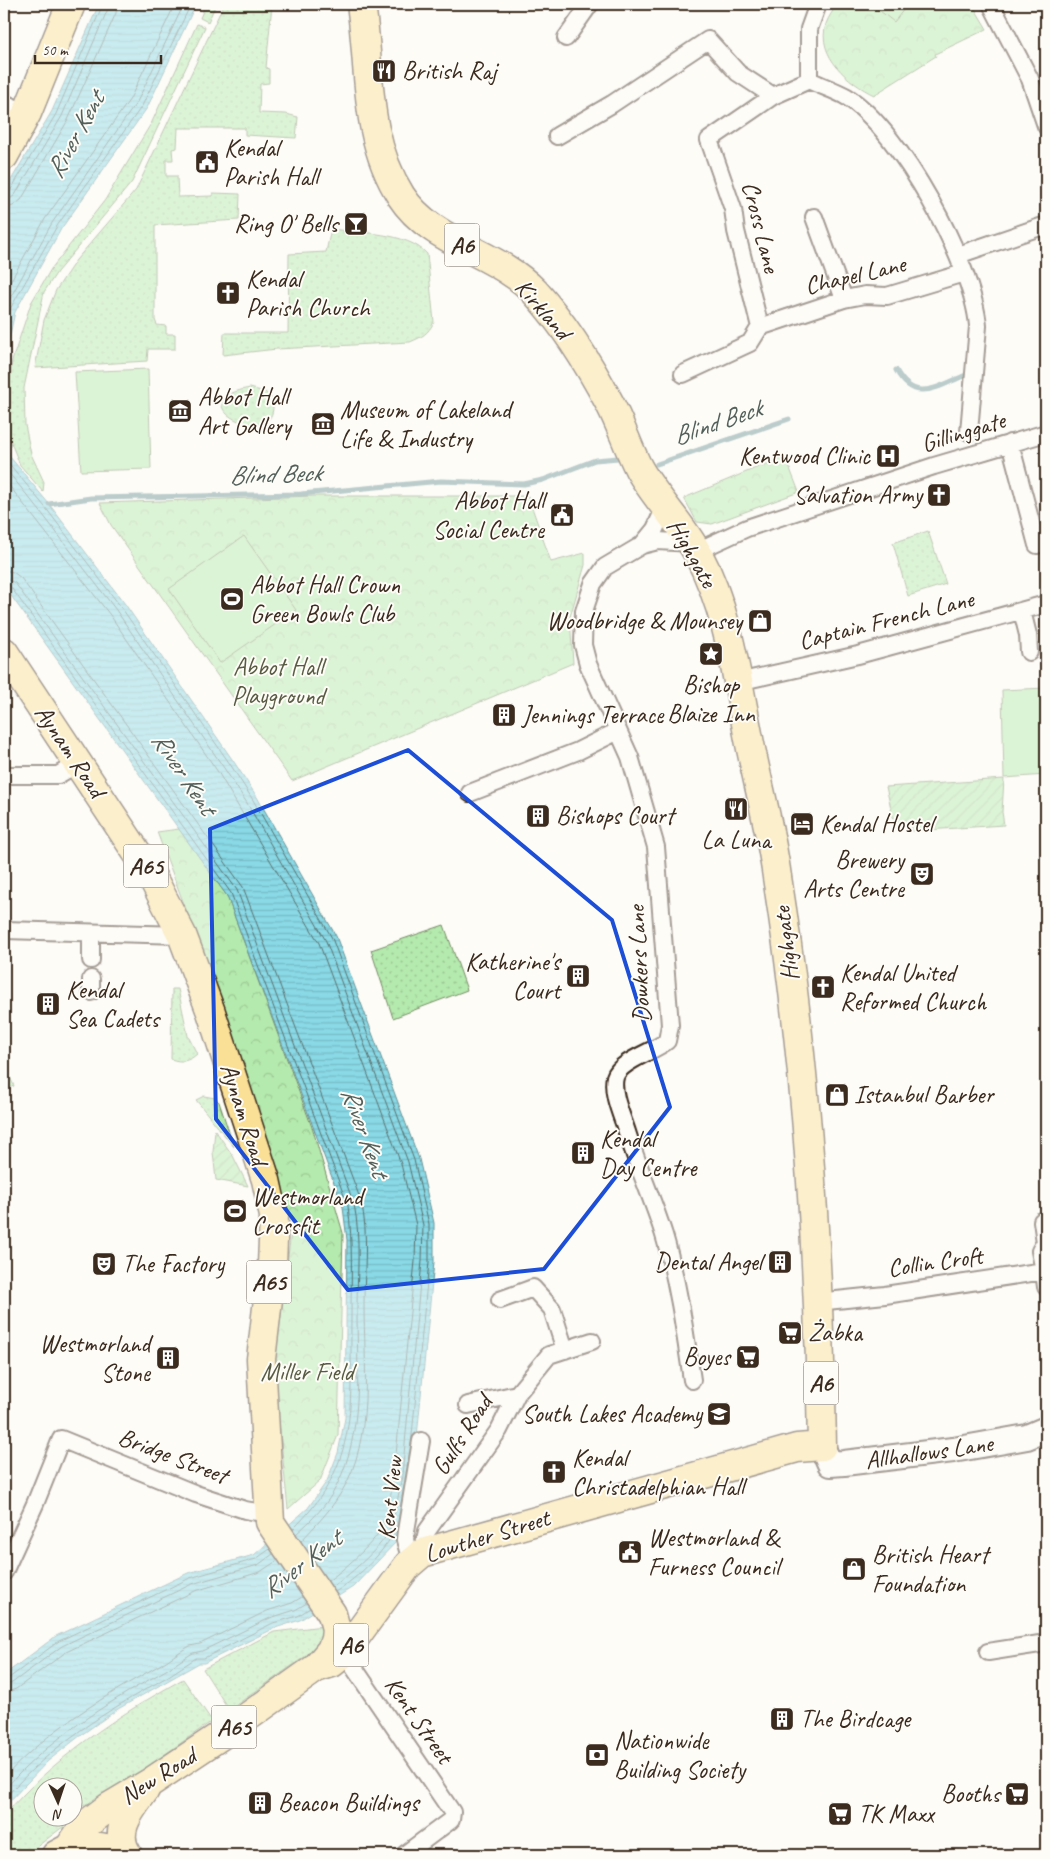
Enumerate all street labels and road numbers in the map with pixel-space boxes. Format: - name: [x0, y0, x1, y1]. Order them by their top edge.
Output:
- street label: Cross Lane: [734, 178, 788, 278]
- road number: A6: [444, 224, 480, 266]
- street label: Chapel Lane: [801, 247, 910, 302]
- street label: Kirkland: [508, 272, 581, 349]
- street label: Gillinggate: [917, 404, 1011, 460]
- street label: Highgate: [660, 513, 725, 595]
- street label: Captain French Lane: [795, 582, 979, 657]
- street label: Aynam Road: [27, 698, 115, 807]
- road number: A65: [124, 844, 168, 888]
- street label: Dowkers Lane: [620, 903, 658, 1023]
- street label: Highgate: [765, 903, 806, 983]
- street label: Aynam Road: [213, 1059, 277, 1173]
- street label: Collin Croft: [886, 1239, 987, 1284]
- road number: A65: [246, 1260, 292, 1304]
- road number: A6: [804, 1362, 838, 1405]
- street label: Gulfs Road: [424, 1385, 502, 1481]
- street label: Bridge Street: [114, 1421, 235, 1493]
- street label: Allhallows Lane: [863, 1427, 997, 1477]
- street label: Kent View: [370, 1453, 410, 1541]
- street label: Lowther Street: [421, 1501, 556, 1570]
- road number: A6: [334, 1624, 368, 1666]
- street label: Kent Street: [377, 1670, 462, 1772]
- road number: A65: [212, 1705, 256, 1748]
- street label: New Road: [114, 1738, 205, 1812]

